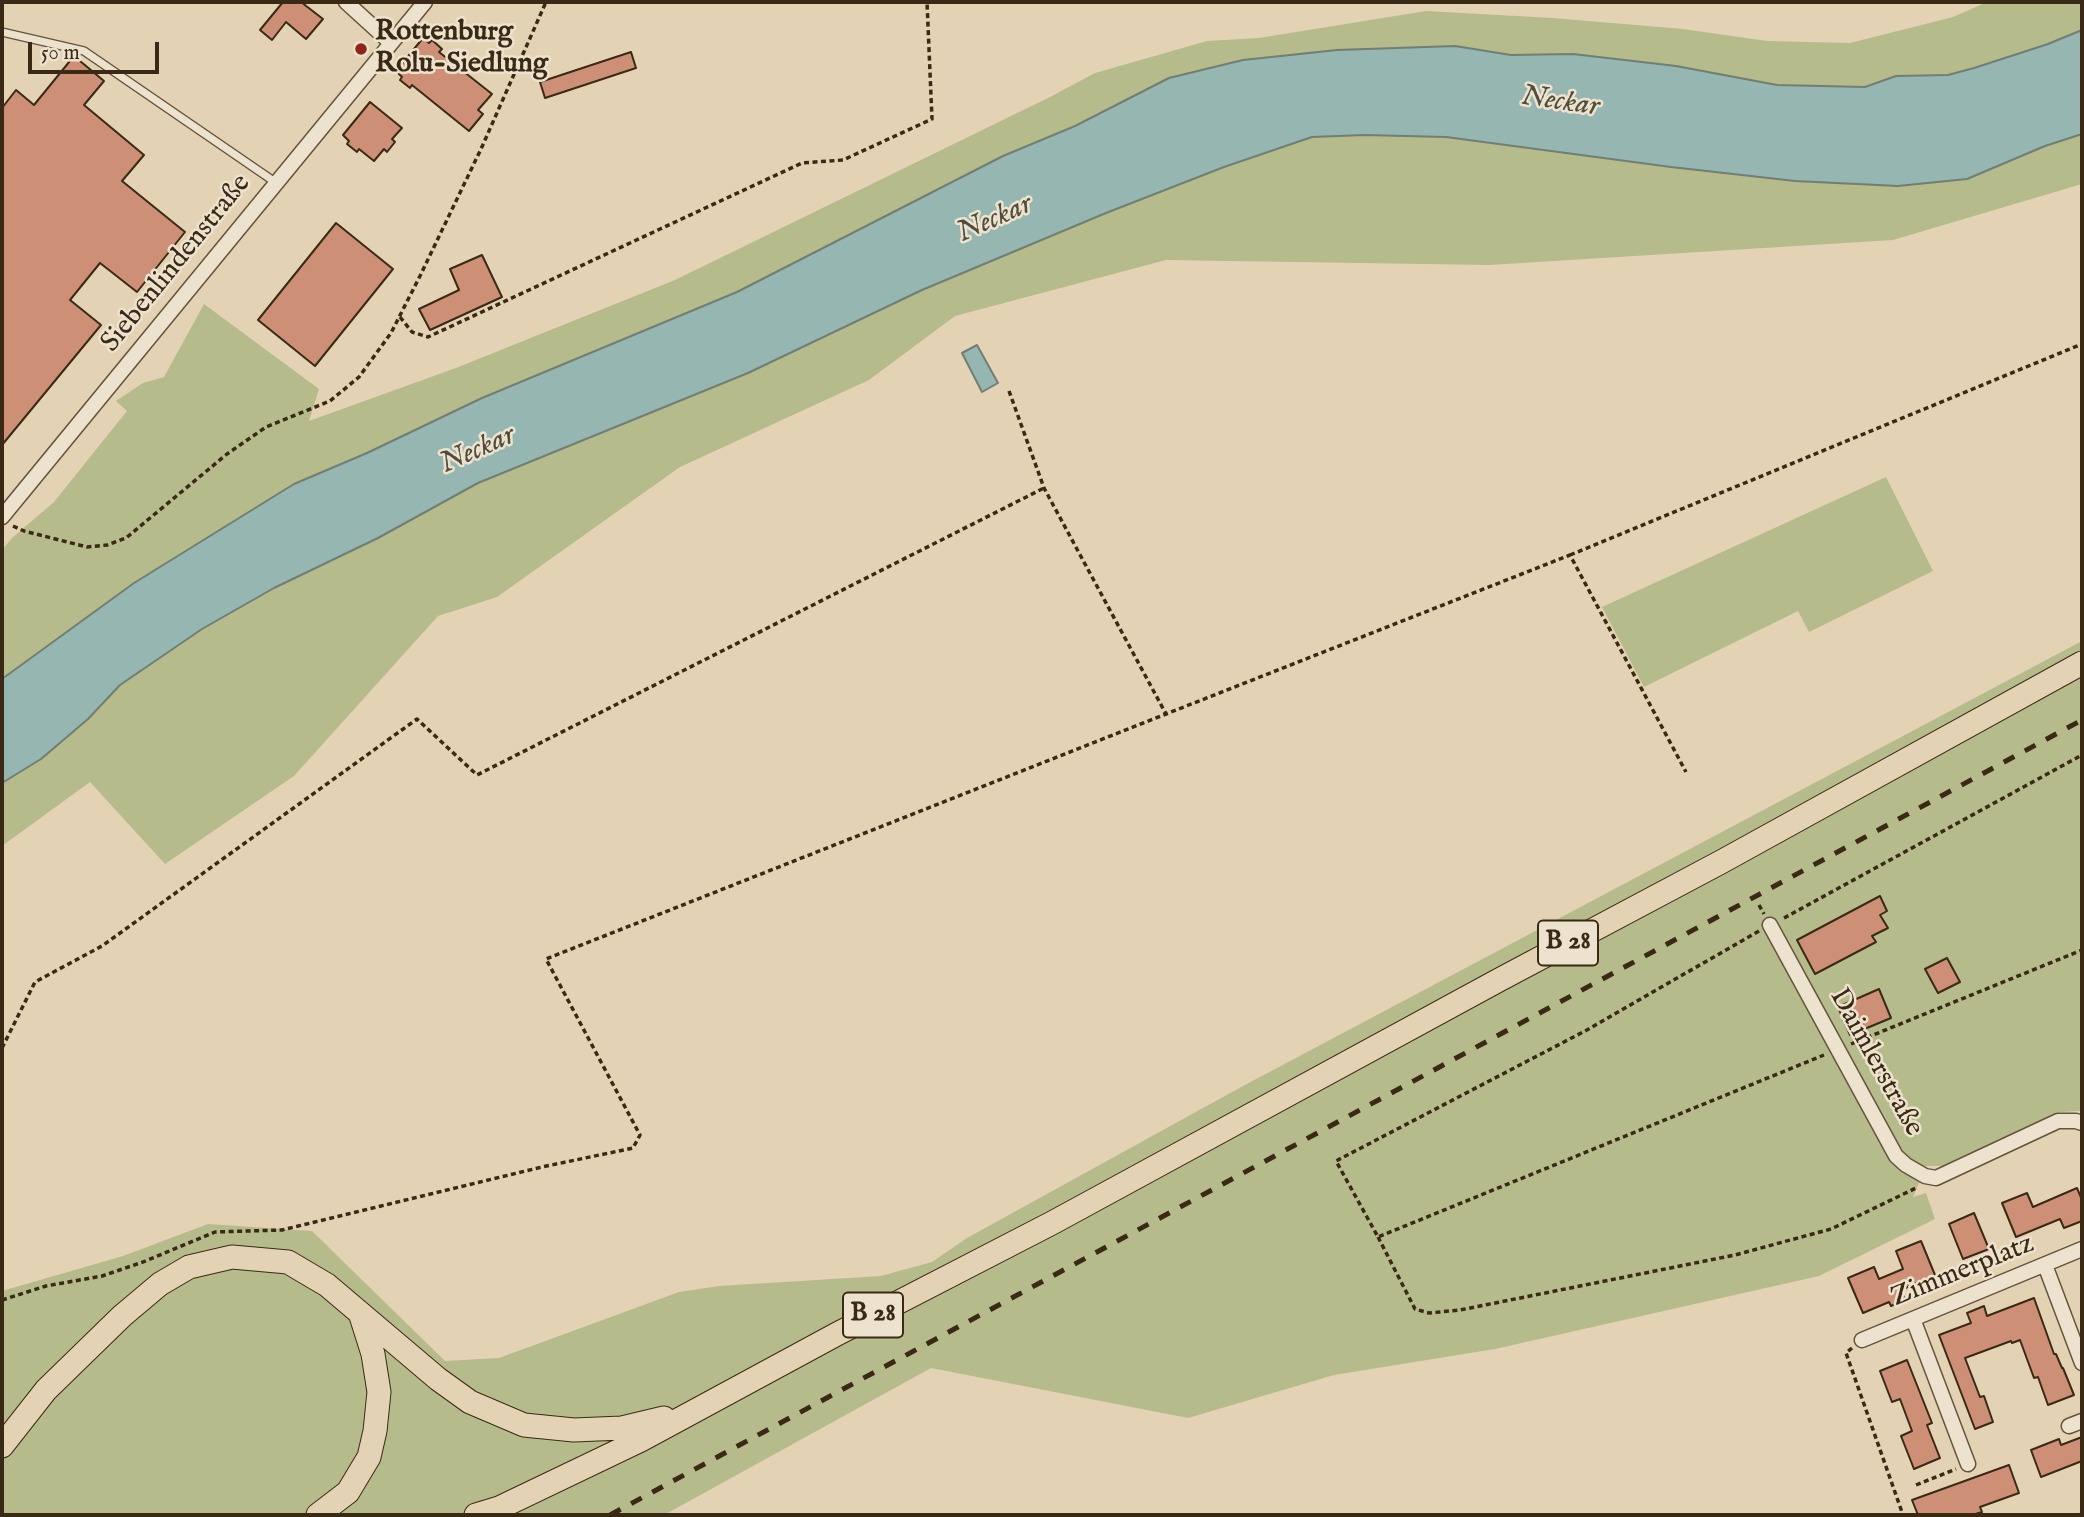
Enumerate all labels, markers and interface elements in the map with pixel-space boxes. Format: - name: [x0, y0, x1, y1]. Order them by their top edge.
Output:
- place label: Rottenburg Rolu-Siedlung: [375, 16, 548, 82]
- scale bar: [32, 28, 163, 72]
- text: 50 m: [41, 40, 80, 67]
- marker: Rottenburg Rolu-Siedlung: [353, 41, 369, 57]
- water label: Neckar: [1518, 80, 1602, 126]
- street label: Siebenlindenstraße: [95, 168, 259, 360]
- water label: Neckar: [952, 188, 1038, 252]
- water label: Neckar: [435, 419, 521, 483]
- road number: B 28: [1538, 920, 1598, 966]
- street label: Daimlerstraße: [1821, 983, 1929, 1143]
- street label: Zimmerplatz: [1887, 1228, 2039, 1316]
- road number: B 28: [843, 1292, 903, 1338]

